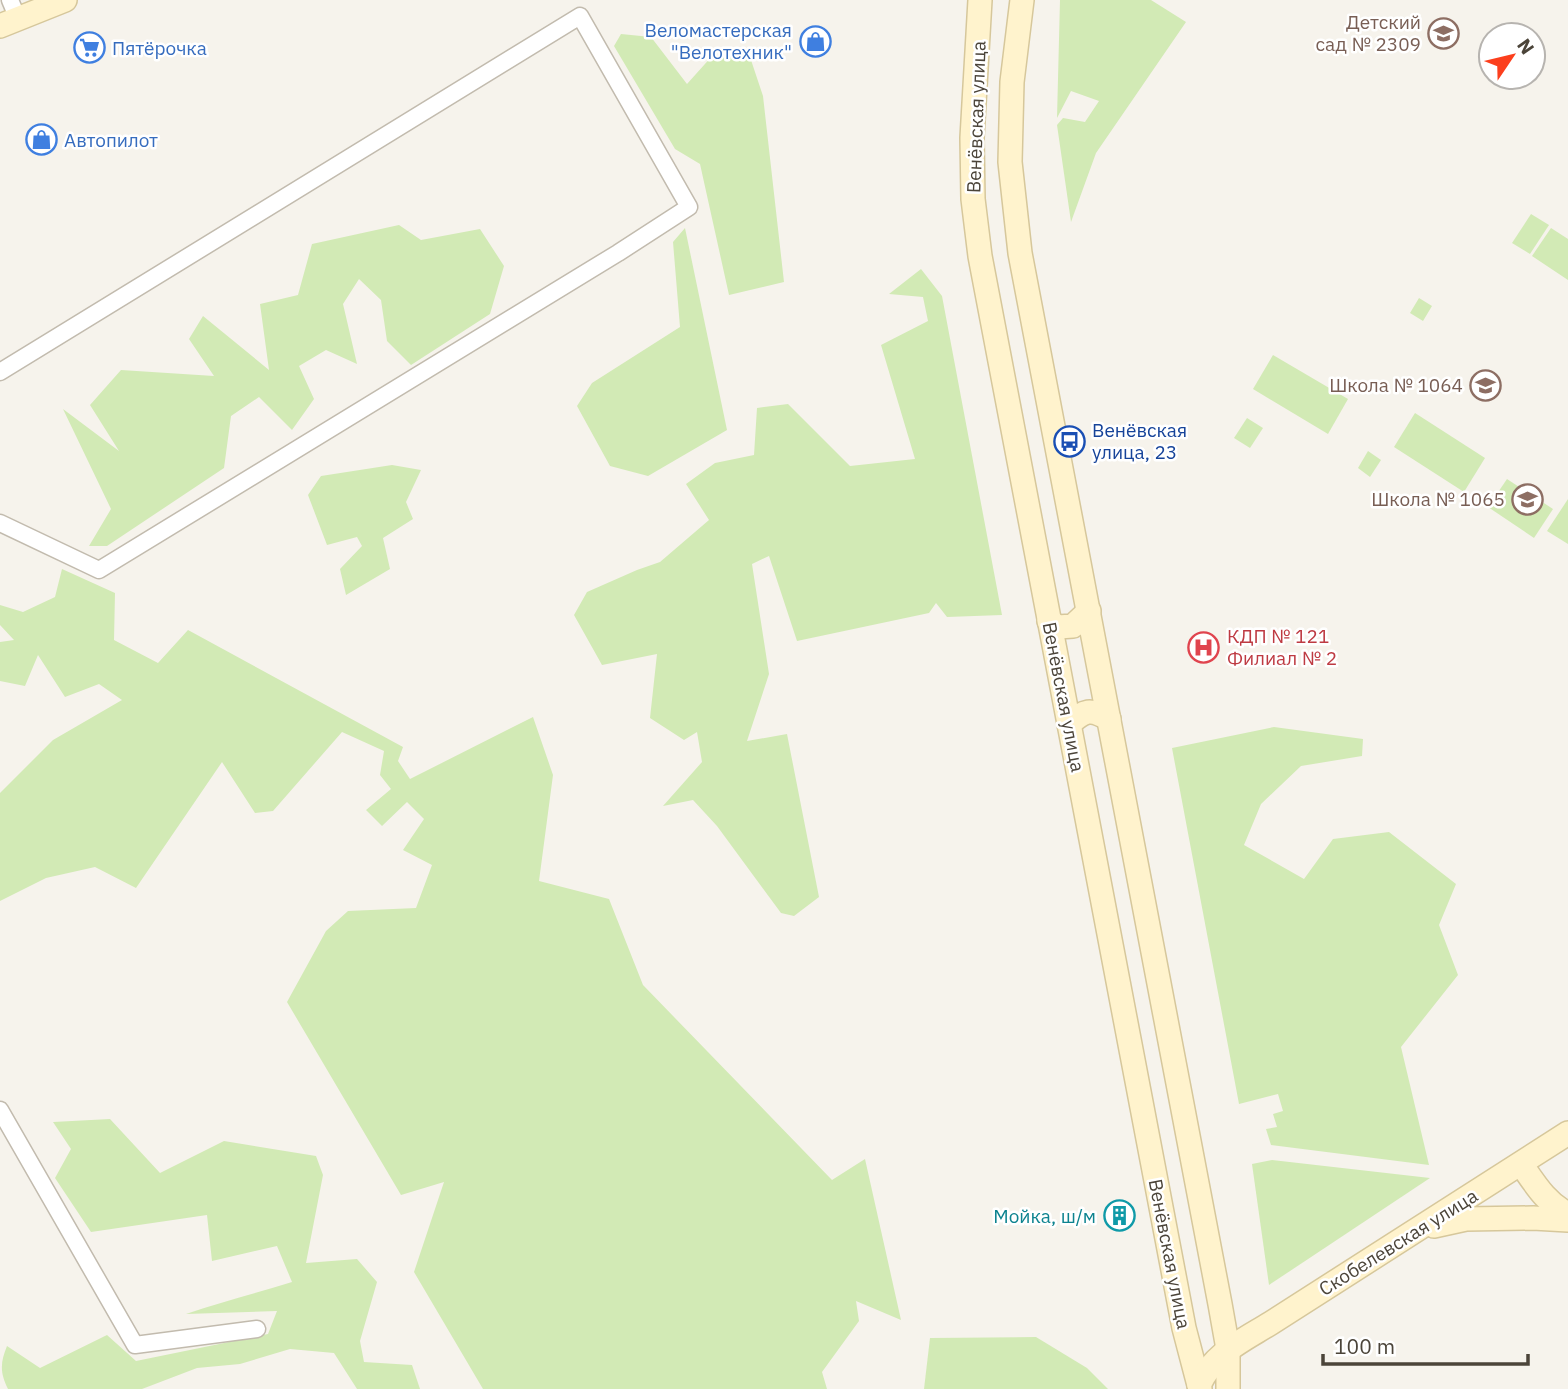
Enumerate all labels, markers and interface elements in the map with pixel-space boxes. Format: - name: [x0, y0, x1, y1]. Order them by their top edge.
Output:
- place label: Детский сад № 2309: [1315, 10, 1421, 56]
- school or university icon: Детский сад № 2309: [1427, 16, 1461, 50]
- place label: Веломастерская "Велотехник": [644, 18, 792, 64]
- north arrow: [1477, 21, 1547, 91]
- shop icon: Веломастерская "Велотехник": [798, 24, 832, 58]
- supermarket icon: Пятёрочка: [72, 31, 106, 65]
- text: N: [1512, 34, 1540, 59]
- place label: Пятёрочка: [112, 36, 207, 60]
- street label: Венёвская улица: [961, 40, 991, 194]
- shop icon: Автопилот: [24, 123, 58, 157]
- place label: Автопилот: [64, 128, 158, 152]
- school or university icon: Школа № 1064: [1469, 368, 1503, 402]
- place label: Школа № 1064: [1329, 373, 1463, 397]
- place label: Венёвская улица, 23: [1092, 418, 1187, 464]
- bus stop icon: Венёвская улица, 23: [1052, 424, 1086, 458]
- school or university icon: Школа № 1065: [1511, 482, 1545, 516]
- place label: Школа № 1065: [1371, 487, 1505, 511]
- street label: Венёвская улица: [1038, 620, 1090, 774]
- place label: КДП № 121 Филиал № 2: [1227, 624, 1337, 670]
- hospital icon: КДП № 121 Филиал № 2: [1187, 630, 1221, 664]
- street label: Венёвская улица: [1144, 1177, 1196, 1331]
- street label: Скобелевская улица: [1314, 1183, 1482, 1301]
- building icon: Мойка, ш/м: [1102, 1199, 1136, 1233]
- place label: Мойка, ш/м: [993, 1204, 1096, 1228]
- scale bar: [1323, 1322, 1528, 1366]
- text: 100 m: [1334, 1332, 1395, 1360]

